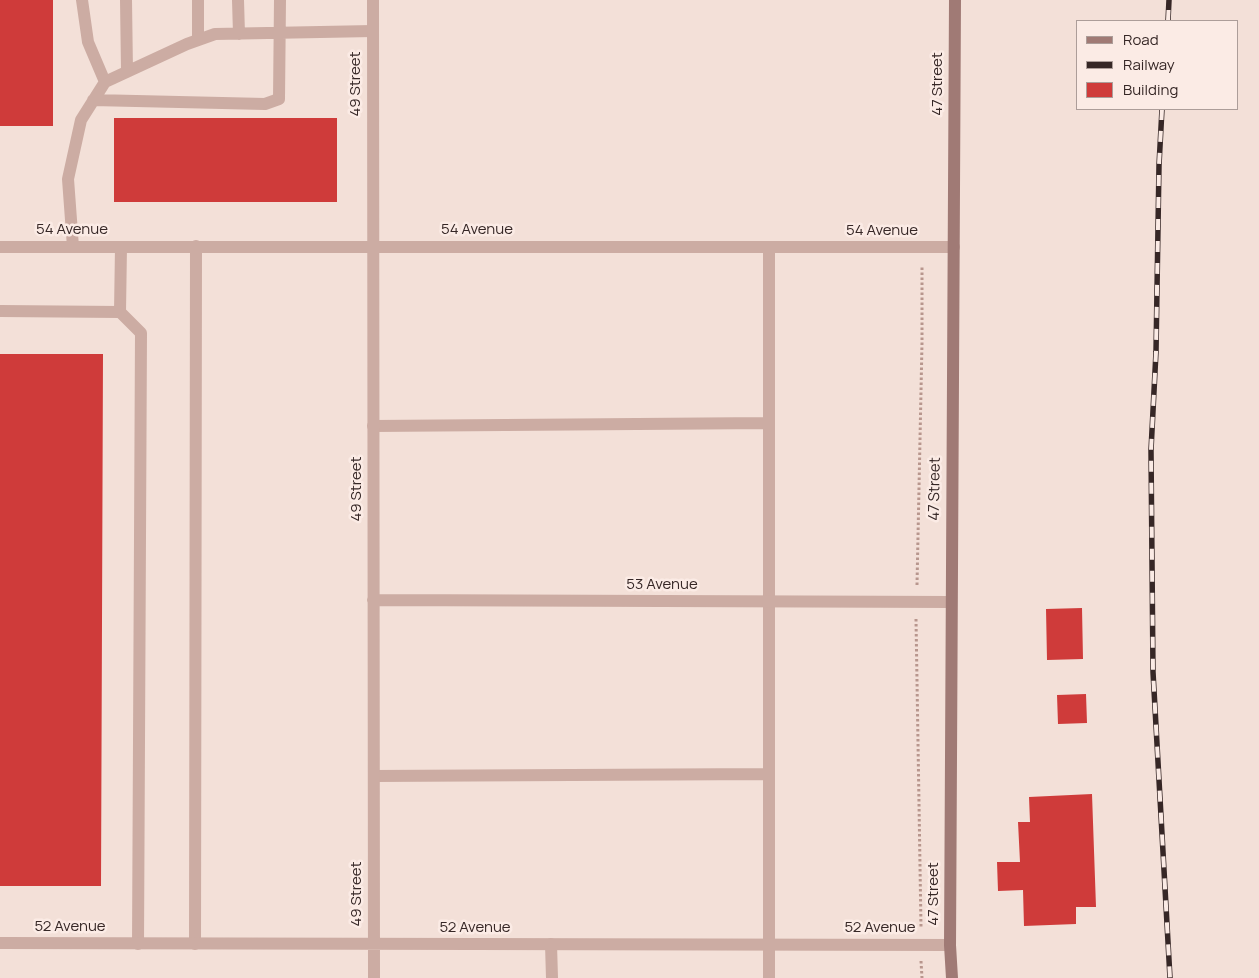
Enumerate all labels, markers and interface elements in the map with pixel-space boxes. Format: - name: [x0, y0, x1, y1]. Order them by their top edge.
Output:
- legend: [1076, 20, 1239, 110]
- text: Road: [1123, 29, 1159, 50]
- street label: 49 Street: [347, 51, 365, 117]
- street label: 47 Street: [929, 52, 947, 116]
- text: Railway: [1123, 54, 1175, 75]
- text: Building: [1123, 79, 1178, 100]
- street label: 54 Avenue: [36, 221, 108, 239]
- street label: 54 Avenue: [441, 221, 513, 239]
- street label: 54 Avenue: [846, 222, 918, 240]
- street label: 49 Street: [348, 456, 366, 522]
- street label: 47 Street: [925, 457, 945, 521]
- street label: 53 Avenue: [626, 576, 698, 594]
- street label: 49 Street: [348, 861, 366, 927]
- street label: 47 Street: [925, 862, 943, 926]
- street label: 52 Avenue: [34, 918, 106, 936]
- street label: 52 Avenue: [439, 919, 511, 937]
- street label: 52 Avenue: [844, 919, 916, 937]

